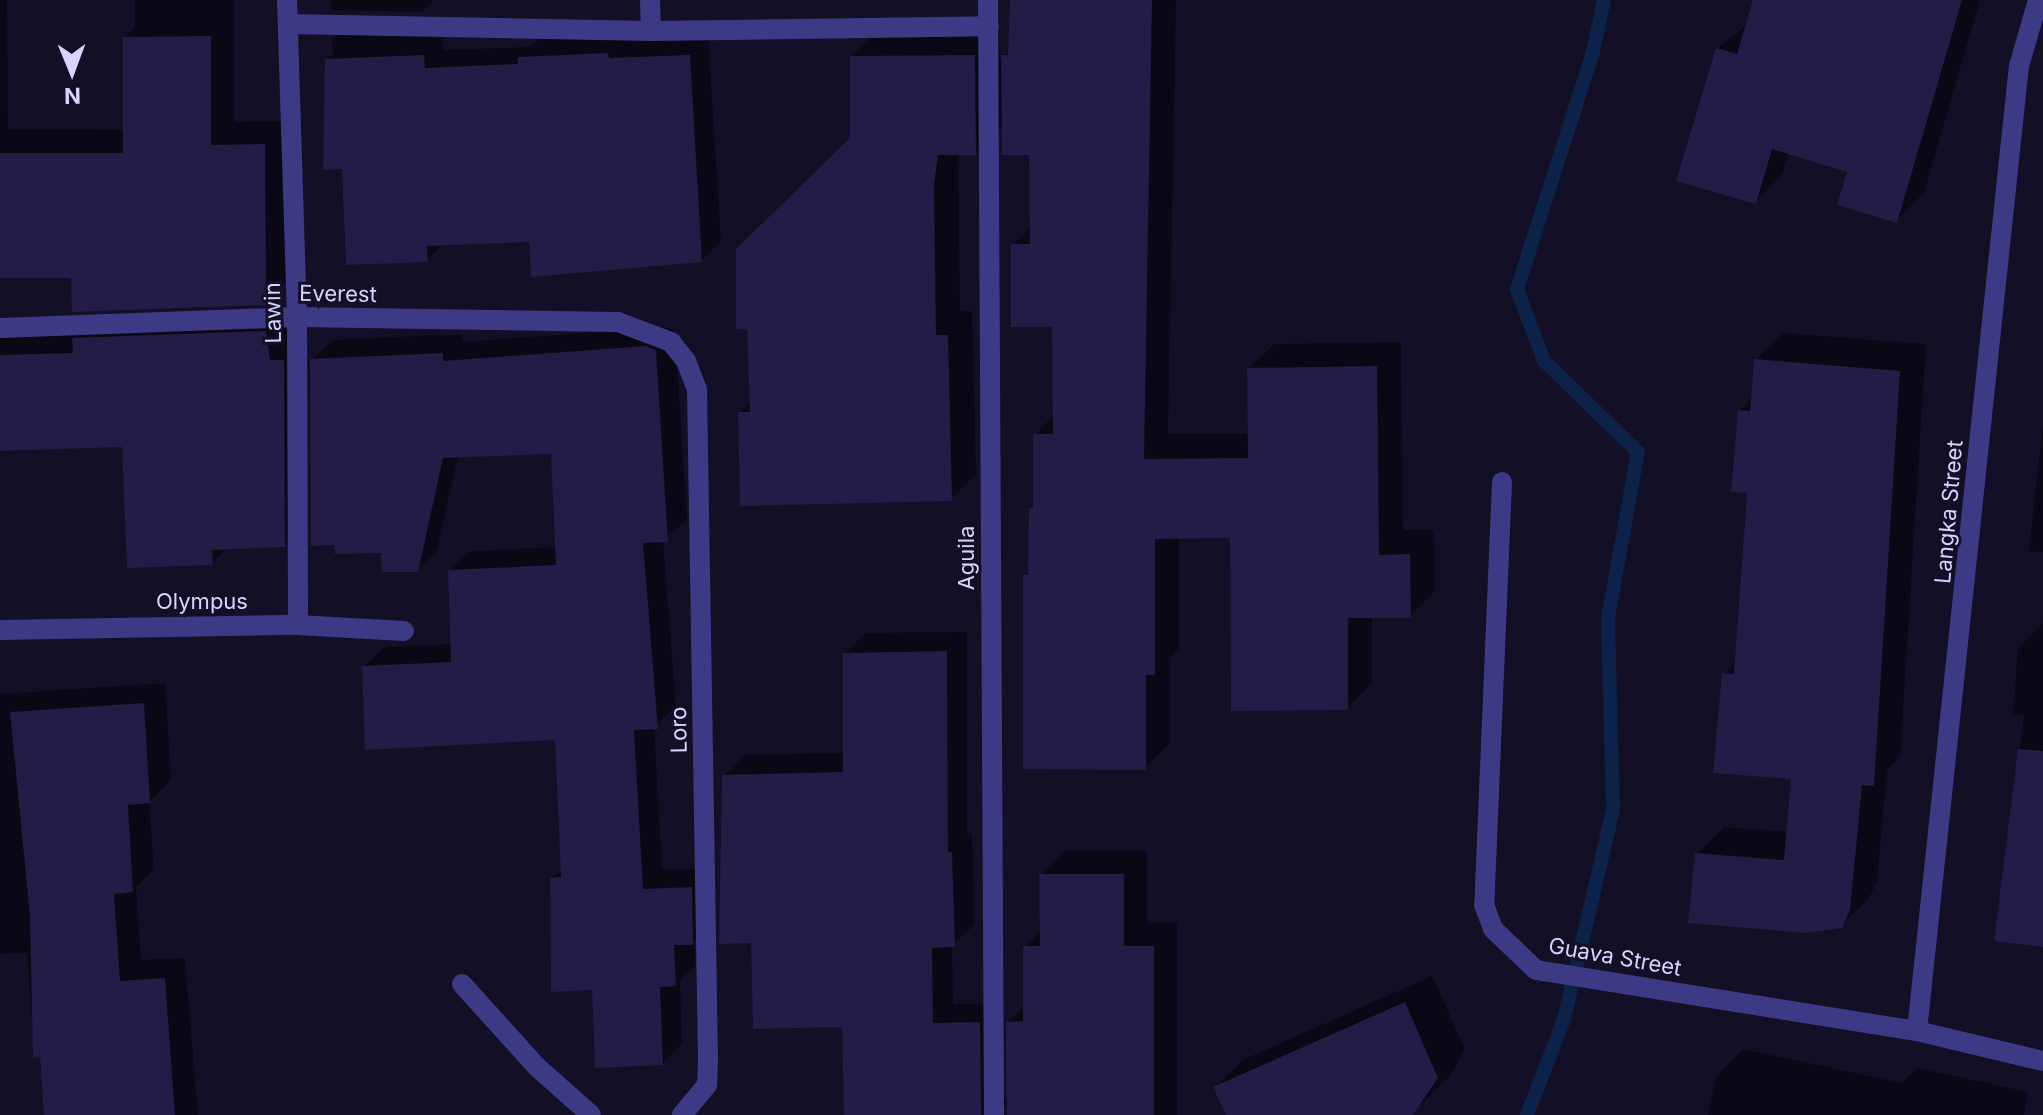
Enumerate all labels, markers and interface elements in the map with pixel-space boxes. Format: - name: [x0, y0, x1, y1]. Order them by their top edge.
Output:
- north arrow: [32, 32, 112, 112]
- text: N: [64, 83, 81, 109]
- street label: Everest: [299, 280, 377, 308]
- street label: Lawin: [259, 282, 287, 344]
- street label: Langka Street: [1930, 439, 1968, 585]
- street label: Aguila: [954, 526, 980, 590]
- street label: Olympus: [156, 589, 248, 615]
- street label: Loro: [665, 706, 693, 754]
- street label: Guava Street: [1547, 932, 1683, 982]

